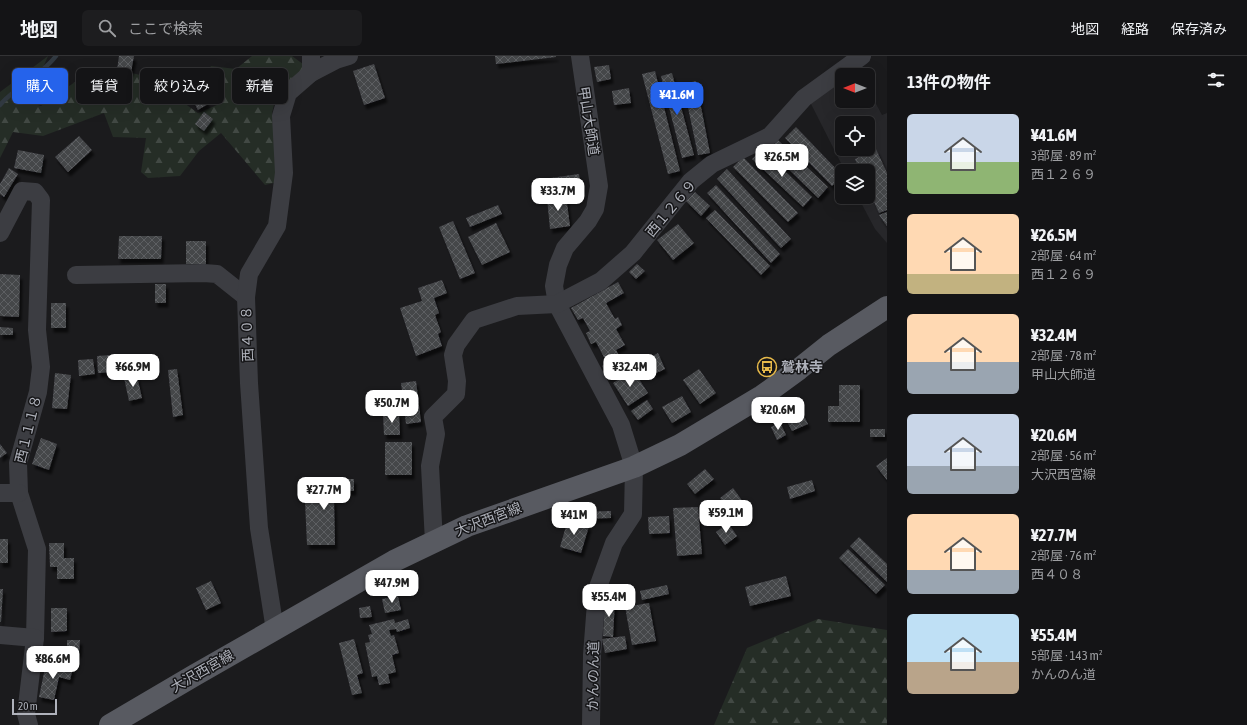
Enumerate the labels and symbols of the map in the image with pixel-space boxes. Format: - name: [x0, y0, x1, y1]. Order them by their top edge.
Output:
- north arrow: [835, 68, 875, 108]
- pin: ¥41.6M: [644, 82, 710, 116]
- street label: 甲山大師道: [576, 85, 602, 157]
- pin: ¥26.5M: [749, 144, 815, 178]
- street label: 西１２６９: [642, 176, 700, 240]
- pin: ¥33.7M: [525, 178, 591, 212]
- street label: 西４０８: [238, 306, 256, 362]
- pin: ¥66.9M: [100, 354, 166, 388]
- pin: ¥32.4M: [597, 354, 663, 388]
- bus stop icon: 鷲林寺: [756, 356, 778, 378]
- place label: 鷲林寺: [781, 359, 823, 375]
- pin: ¥50.7M: [359, 390, 425, 424]
- street label: 西１１１８: [12, 393, 44, 465]
- pin: ¥20.6M: [745, 397, 811, 431]
- pin: ¥27.7M: [291, 477, 357, 511]
- street label: 大沢西宮線: [452, 499, 524, 539]
- pin: ¥59.1M: [693, 500, 759, 534]
- pin: ¥41M: [550, 502, 598, 536]
- pin: ¥47.9M: [359, 570, 425, 604]
- pin: ¥55.4M: [576, 584, 642, 618]
- street label: かんのん道: [584, 641, 602, 711]
- pin: ¥86.6M: [20, 646, 86, 680]
- street label: 大沢西宮線: [168, 647, 236, 695]
- scale bar: [12, 697, 57, 716]

